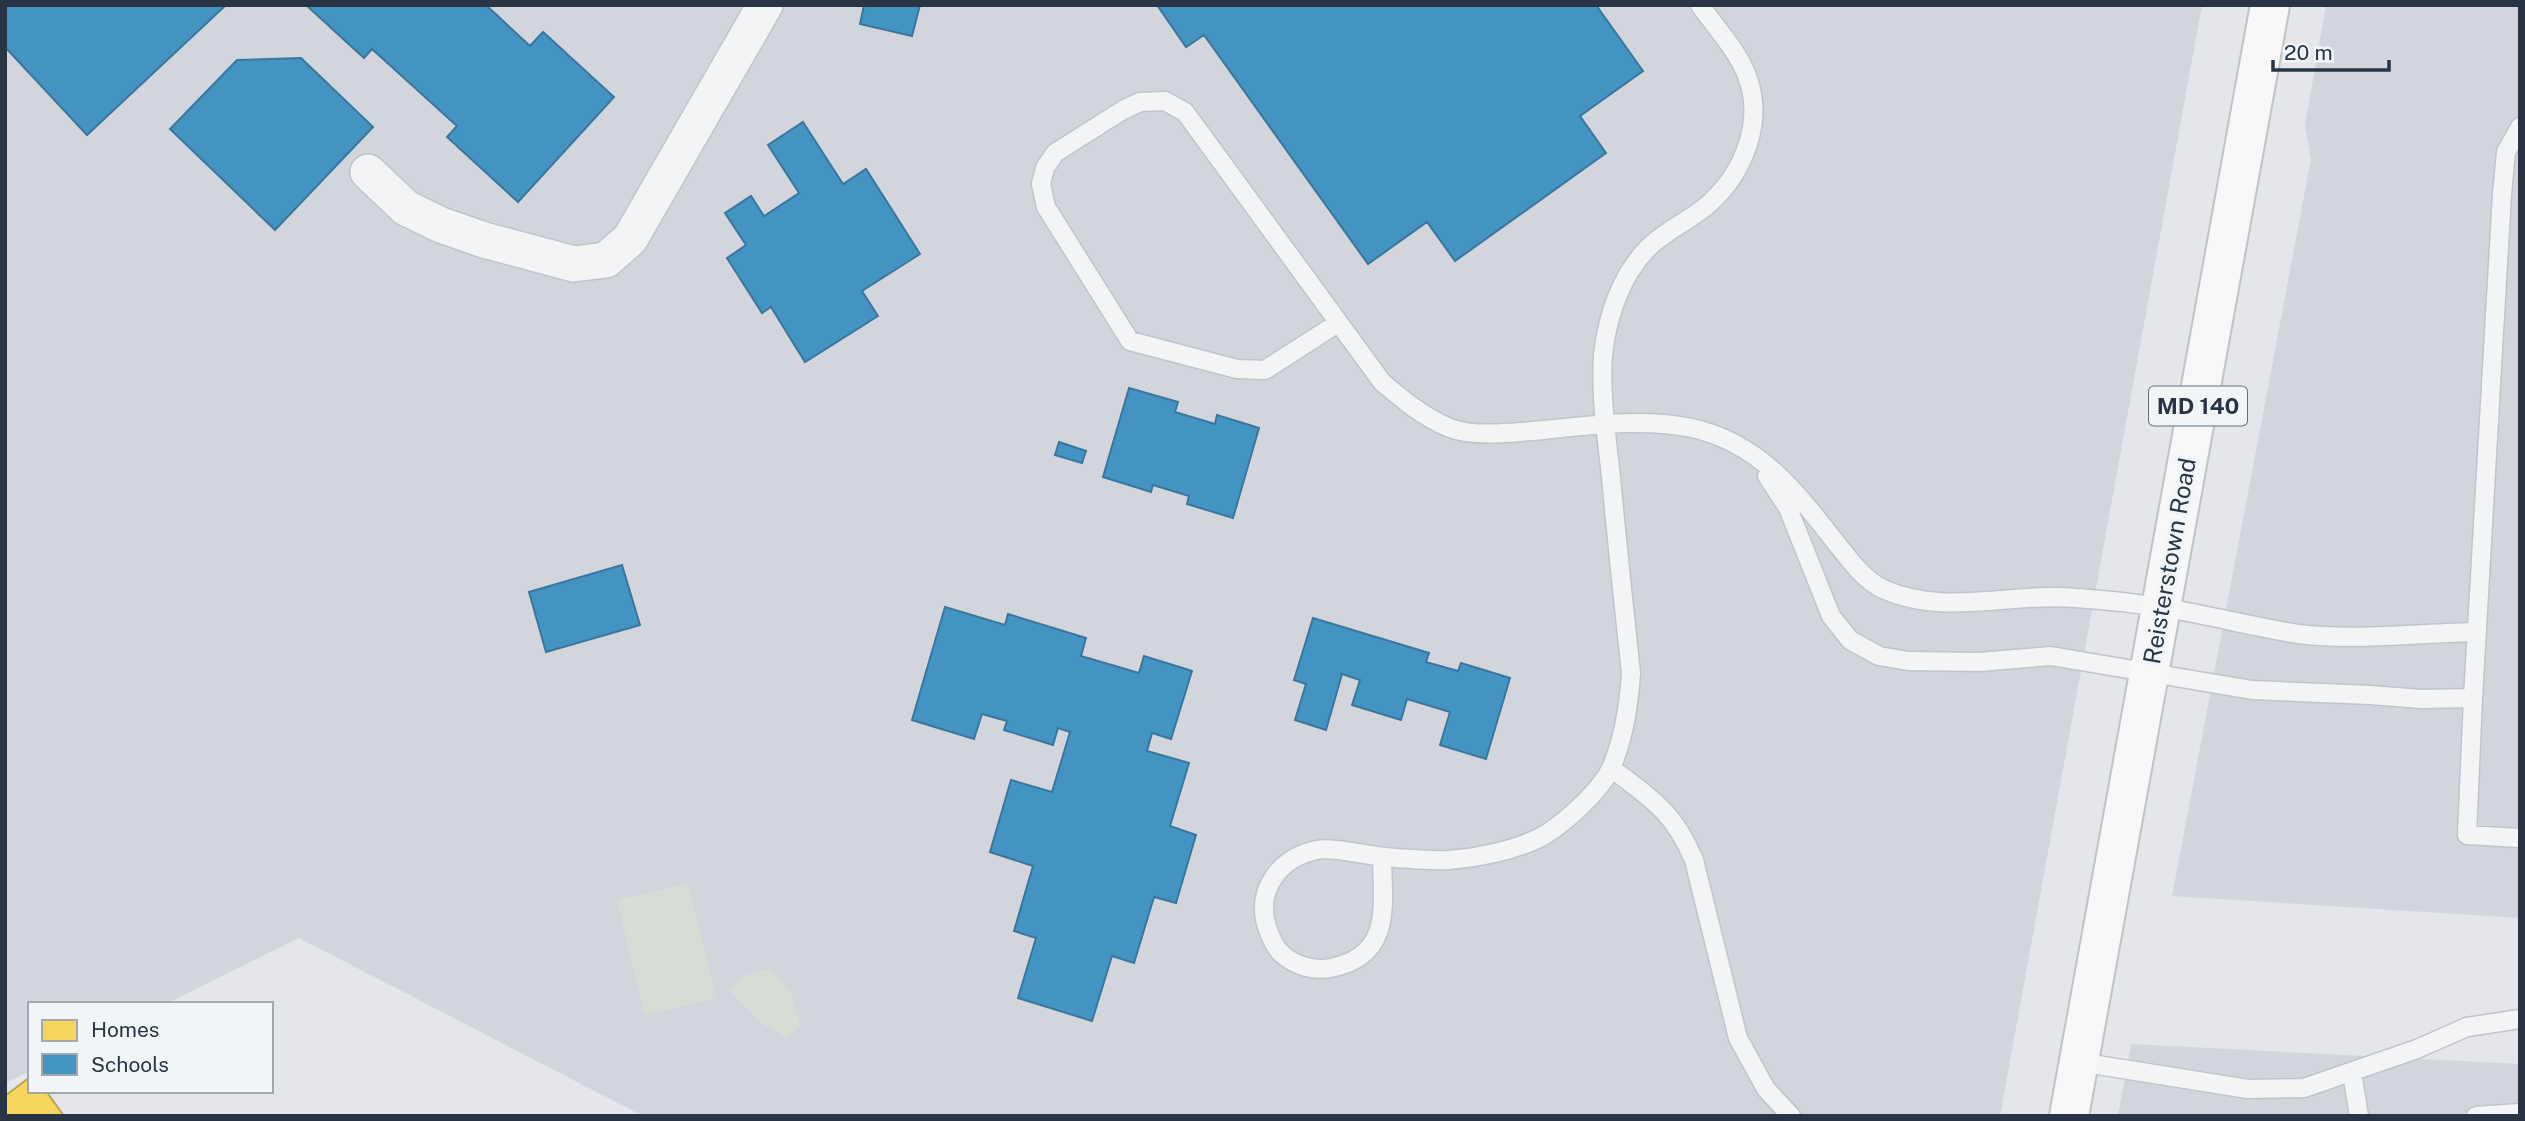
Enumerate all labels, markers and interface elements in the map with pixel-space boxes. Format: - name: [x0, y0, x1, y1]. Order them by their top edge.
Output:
- scale bar: [2273, 28, 2388, 72]
- text: 20 m: [2284, 40, 2333, 65]
- road number: MD 140: [2149, 386, 2247, 426]
- street label: Reisterstown Road: [2137, 456, 2201, 666]
- legend: [28, 1002, 273, 1093]
- text: Homes: [91, 1017, 159, 1042]
- text: Schools: [91, 1052, 169, 1077]

